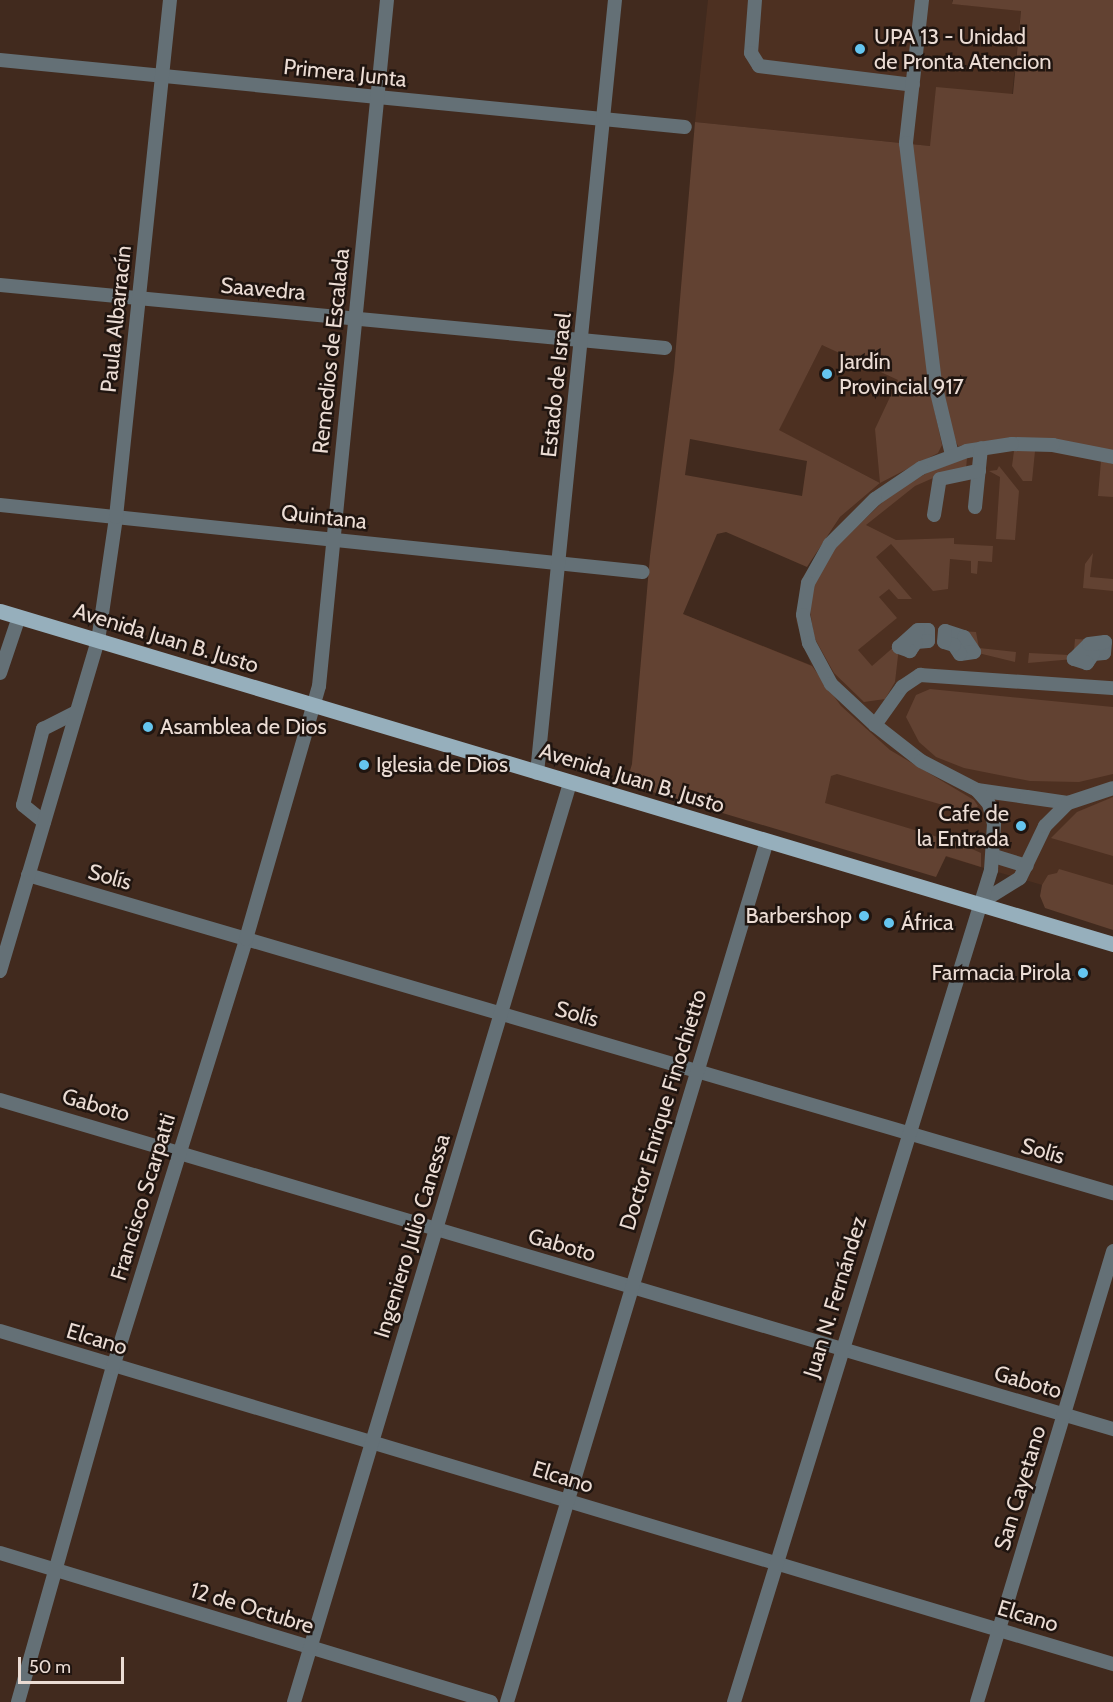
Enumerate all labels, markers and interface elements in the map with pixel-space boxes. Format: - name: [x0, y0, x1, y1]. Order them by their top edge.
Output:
- place label: UPA 13 - Unidad de Pronta Atencion: [874, 23, 1052, 74]
- marker: UPA 13 - Unidad de Pronta Atencion: [851, 40, 869, 58]
- street label: Primera Junta: [282, 53, 408, 93]
- street label: Paula Albarracín: [95, 244, 137, 394]
- street label: Remedios de Escalada: [307, 247, 355, 455]
- street label: Saavedra: [219, 272, 307, 306]
- street label: Estado de Israel: [535, 311, 577, 459]
- place label: Jardín Provincial 917: [839, 348, 964, 400]
- marker: Jardín Provincial 917: [820, 367, 834, 381]
- street label: Quintana: [280, 499, 368, 535]
- street label: Avenida Juan B. Justo: [70, 597, 262, 679]
- place label: Asamblea de Dios: [160, 714, 327, 740]
- marker: Asamblea de Dios: [141, 720, 155, 734]
- street label: Avenida Juan B. Justo: [536, 737, 728, 819]
- place label: Iglesia de Dios: [376, 752, 508, 778]
- marker: Iglesia de Dios: [357, 758, 371, 772]
- place label: Cafe de la Entrada: [917, 800, 1009, 852]
- marker: Cafe de la Entrada: [1014, 819, 1028, 833]
- street label: Solís: [85, 858, 135, 896]
- place label: Barbershop: [746, 903, 852, 929]
- marker: Barbershop: [857, 909, 871, 923]
- place label: África: [901, 910, 954, 936]
- marker: África: [882, 916, 896, 930]
- place label: Farmacia Pirola: [932, 960, 1071, 986]
- marker: Farmacia Pirola: [1076, 966, 1090, 980]
- street label: Doctor Enrique Finochietto: [614, 986, 712, 1234]
- street label: Solís: [552, 995, 602, 1033]
- street label: Gaboto: [59, 1083, 133, 1127]
- street label: Francisco Scarpatti: [105, 1110, 181, 1284]
- street label: Ingeniero Julio Canessa: [368, 1131, 456, 1341]
- street label: Solís: [1018, 1132, 1068, 1170]
- street label: Juan N. Fernández: [798, 1213, 872, 1381]
- street label: Gaboto: [525, 1223, 599, 1267]
- street label: Elcano: [63, 1317, 131, 1361]
- street label: Gaboto: [991, 1360, 1065, 1404]
- street label: San Cayetano: [989, 1423, 1051, 1553]
- street label: Elcano: [529, 1455, 597, 1499]
- street label: 12 de Octubre: [187, 1577, 317, 1639]
- street label: Elcano: [994, 1594, 1062, 1638]
- scale bar: [21, 1645, 128, 1683]
- text: 50 m: [29, 1656, 71, 1678]

